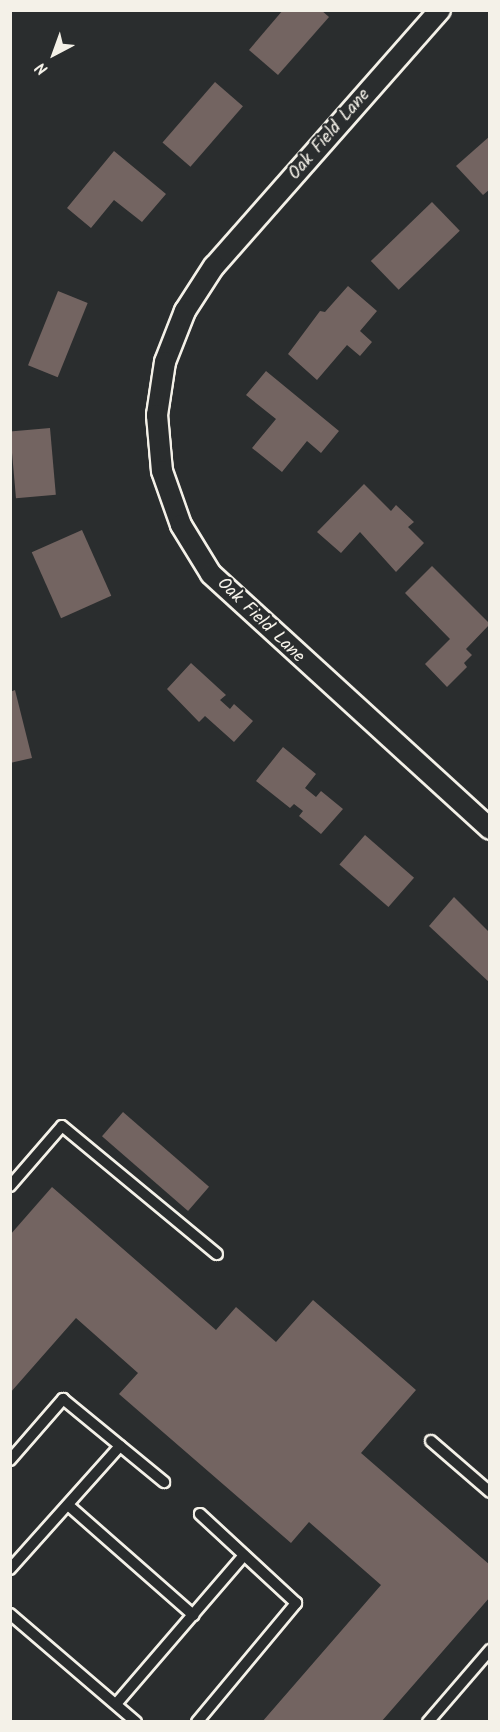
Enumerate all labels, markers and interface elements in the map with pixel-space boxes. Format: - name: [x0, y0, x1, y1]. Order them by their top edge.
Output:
- north arrow: [24, 24, 84, 84]
- text: N: [30, 55, 54, 81]
- street label: Oak Field Lane: [285, 85, 375, 185]
- street label: Oak Field Lane: [212, 574, 308, 668]

